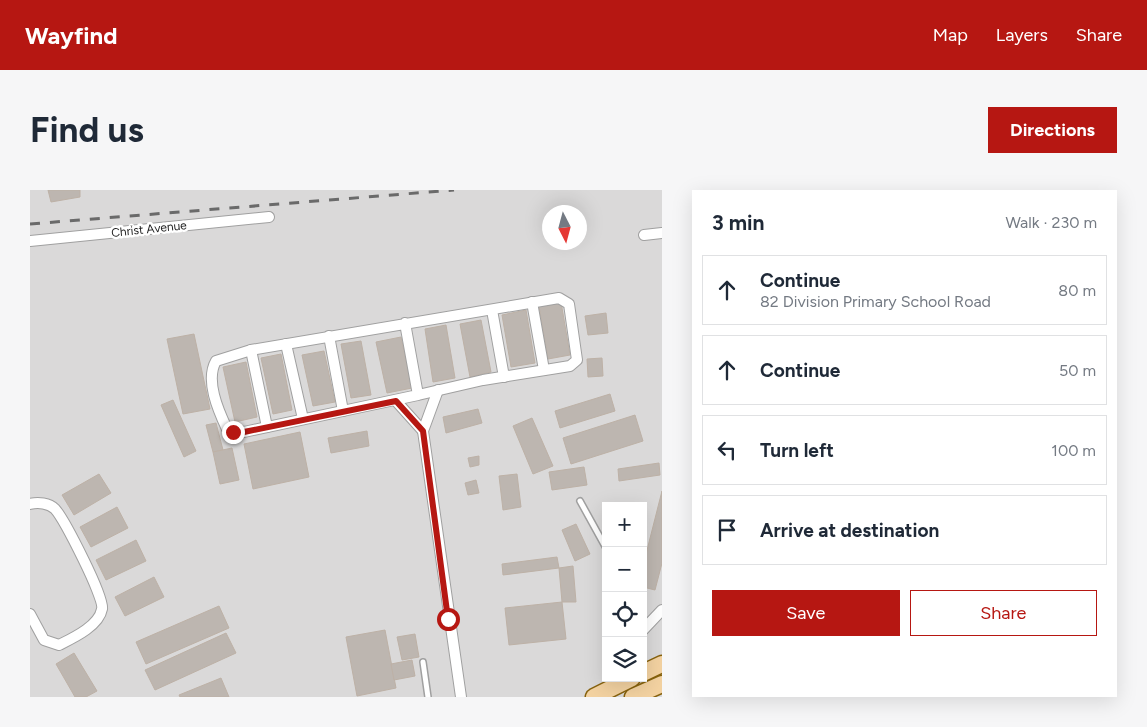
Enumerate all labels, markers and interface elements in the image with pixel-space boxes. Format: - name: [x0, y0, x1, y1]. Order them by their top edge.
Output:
- text: Wayfind: [25, 21, 118, 50]
- text: Map: [933, 24, 968, 46]
- text: Layers: [996, 24, 1048, 46]
- text: Share: [1076, 24, 1122, 46]
- button: Directions: [988, 107, 1117, 153]
- text: Find us: [30, 109, 144, 151]
- north arrow: [542, 205, 587, 250]
- text: 3 min: [712, 210, 764, 235]
- text: Walk · 230 m: [1005, 213, 1097, 232]
- street label: Christ Avenue: [111, 218, 188, 240]
- text: Continue: [760, 269, 840, 292]
- icon: ahead: [713, 276, 741, 304]
- text: 80 m: [1058, 281, 1096, 300]
- text: 82 Division Primary School Road: [760, 292, 991, 311]
- icon: ahead: [713, 356, 741, 384]
- text: Continue: [760, 359, 840, 382]
- text: 50 m: [1059, 361, 1096, 380]
- route end: [222, 421, 245, 444]
- icon: left: [713, 436, 741, 464]
- text: Turn left: [760, 439, 834, 462]
- text: 100 m: [1051, 441, 1096, 460]
- map controls: [602, 502, 647, 682]
- button: +: [602, 502, 647, 547]
- icon: arrive: [713, 516, 741, 544]
- text: Arrive at destination: [760, 519, 939, 542]
- button: −: [602, 547, 647, 592]
- button: Save: [712, 590, 900, 636]
- button: Share: [910, 590, 1097, 636]
- button: locate: [602, 592, 647, 637]
- route start: [437, 608, 460, 631]
- button: layers: [602, 637, 647, 682]

